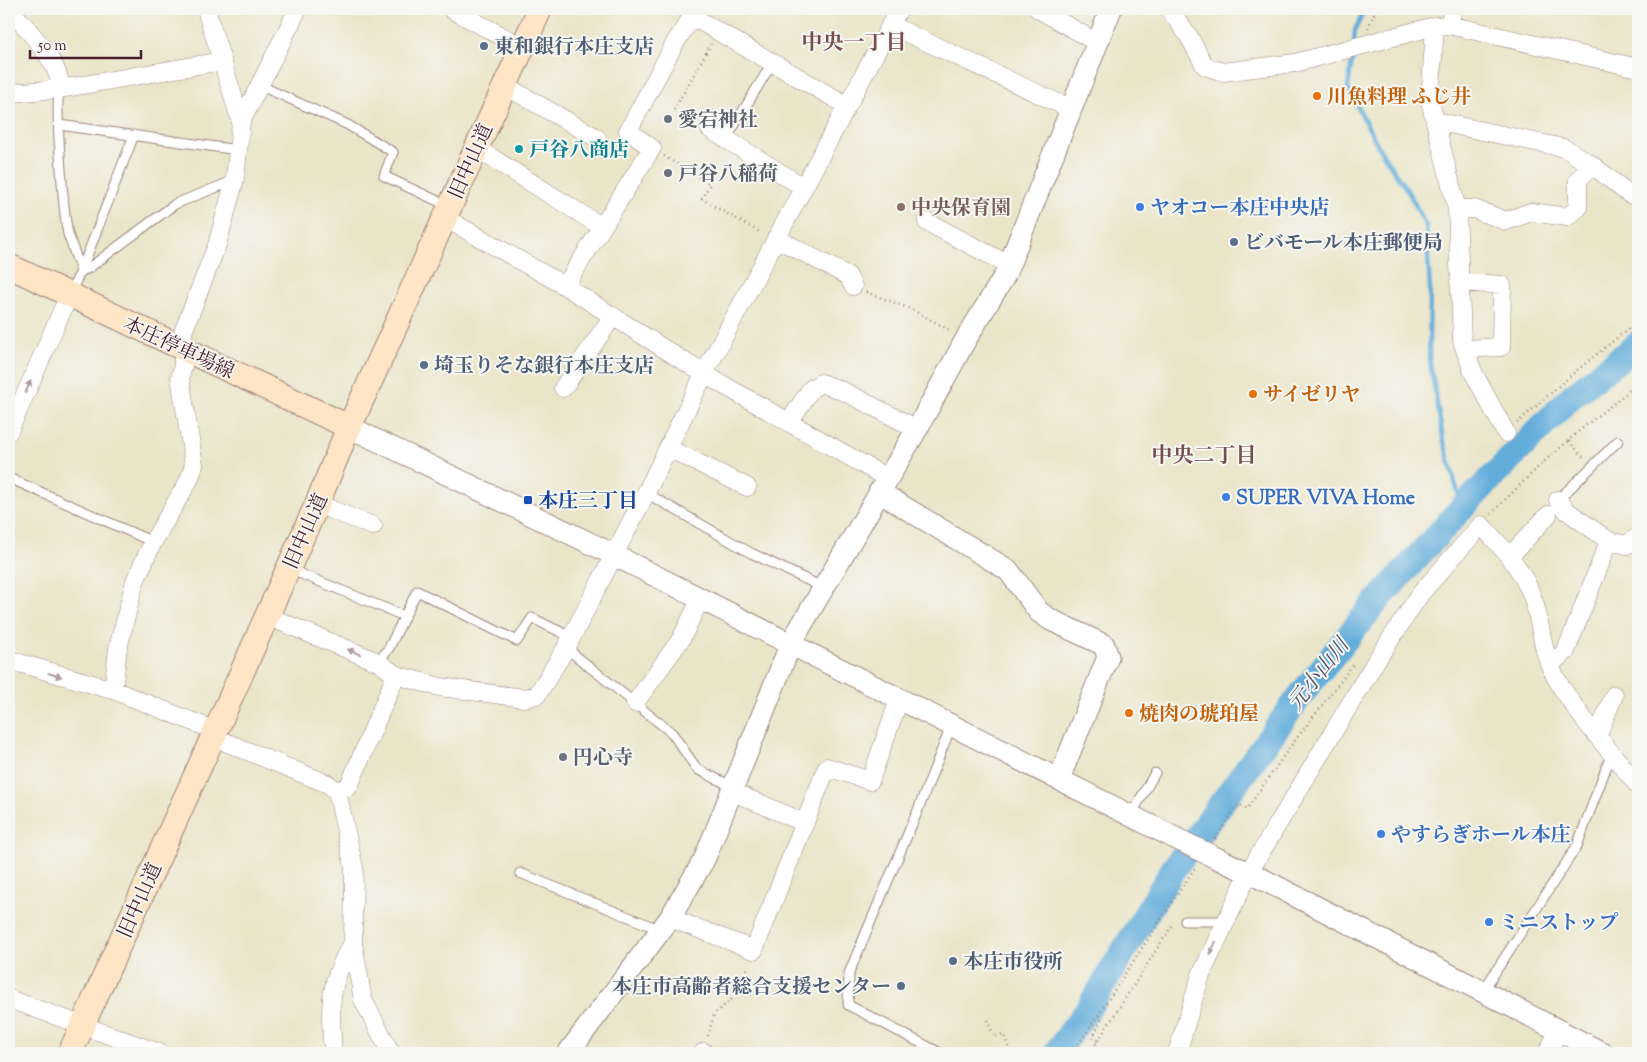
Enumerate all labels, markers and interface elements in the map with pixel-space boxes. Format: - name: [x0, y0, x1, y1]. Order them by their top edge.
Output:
- scale bar: [30, 28, 141, 60]
- district label: 中央一丁目: [802, 29, 907, 59]
- place label: 東和銀行本庄支店: [494, 34, 654, 63]
- text: 50 m: [37, 36, 67, 57]
- marker: 東和銀行本庄支店: [478, 40, 490, 52]
- place label: 川魚料理 ふじ井: [1327, 84, 1471, 113]
- marker: 川魚料理 ふじ井: [1311, 90, 1323, 102]
- place label: 愛宕神社: [678, 107, 758, 136]
- marker: 愛宕神社: [662, 113, 674, 125]
- street label: 旧中山道: [443, 120, 502, 204]
- place label: 戸谷八商店: [529, 137, 629, 166]
- marker: 戸谷八商店: [513, 143, 525, 155]
- place label: 戸谷八稲荷: [678, 161, 778, 190]
- marker: 戸谷八稲荷: [662, 167, 674, 179]
- place label: 中央保育園: [911, 195, 1011, 224]
- place label: ヤオコー本庄中央店: [1150, 195, 1329, 224]
- marker: 中央保育園: [895, 201, 907, 213]
- marker: ヤオコー本庄中央店: [1134, 201, 1146, 213]
- place label: ビバモール本庄郵便局: [1244, 230, 1443, 259]
- marker: ビバモール本庄郵便局: [1228, 236, 1240, 248]
- street label: 本庄停車場線: [117, 311, 238, 388]
- place label: 埼玉りそな銀行本庄支店: [434, 353, 654, 382]
- marker: 埼玉りそな銀行本庄支店: [418, 359, 430, 371]
- one-way arrow: [25, 380, 33, 394]
- place label: サイゼリヤ: [1263, 382, 1361, 411]
- marker: サイゼリヤ: [1247, 388, 1259, 400]
- district label: 中央二丁目: [1152, 442, 1257, 472]
- place label: SUPER VIVA Home: [1236, 485, 1415, 514]
- place label: 本庄三丁目: [538, 488, 638, 517]
- street label: 旧中山道: [278, 490, 337, 574]
- marker: SUPER VIVA Home: [1220, 491, 1232, 503]
- marker: 本庄三丁目: [522, 494, 534, 506]
- water label: 元小山川: [1282, 631, 1358, 718]
- one-way arrow: [347, 647, 361, 655]
- one-way arrow: [48, 671, 63, 679]
- place label: 焼肉の琥珀屋: [1139, 701, 1259, 730]
- marker: 焼肉の琥珀屋: [1123, 707, 1135, 719]
- place label: 円心寺: [573, 745, 633, 774]
- marker: 円心寺: [557, 751, 569, 763]
- place label: やすらぎホール本庄: [1391, 822, 1571, 851]
- marker: やすらぎホール本庄: [1375, 828, 1387, 840]
- street label: 旧中山道: [112, 859, 171, 943]
- place label: ミニストップ: [1499, 910, 1618, 939]
- marker: ミニストップ: [1483, 916, 1495, 928]
- one-way arrow: [1209, 941, 1217, 955]
- place label: 本庄市役所: [963, 949, 1063, 978]
- marker: 本庄市役所: [947, 955, 959, 967]
- place label: 本庄市高齢者総合支援センター: [612, 974, 891, 1003]
- marker: 本庄市高齢者総合支援センター: [895, 980, 907, 992]

